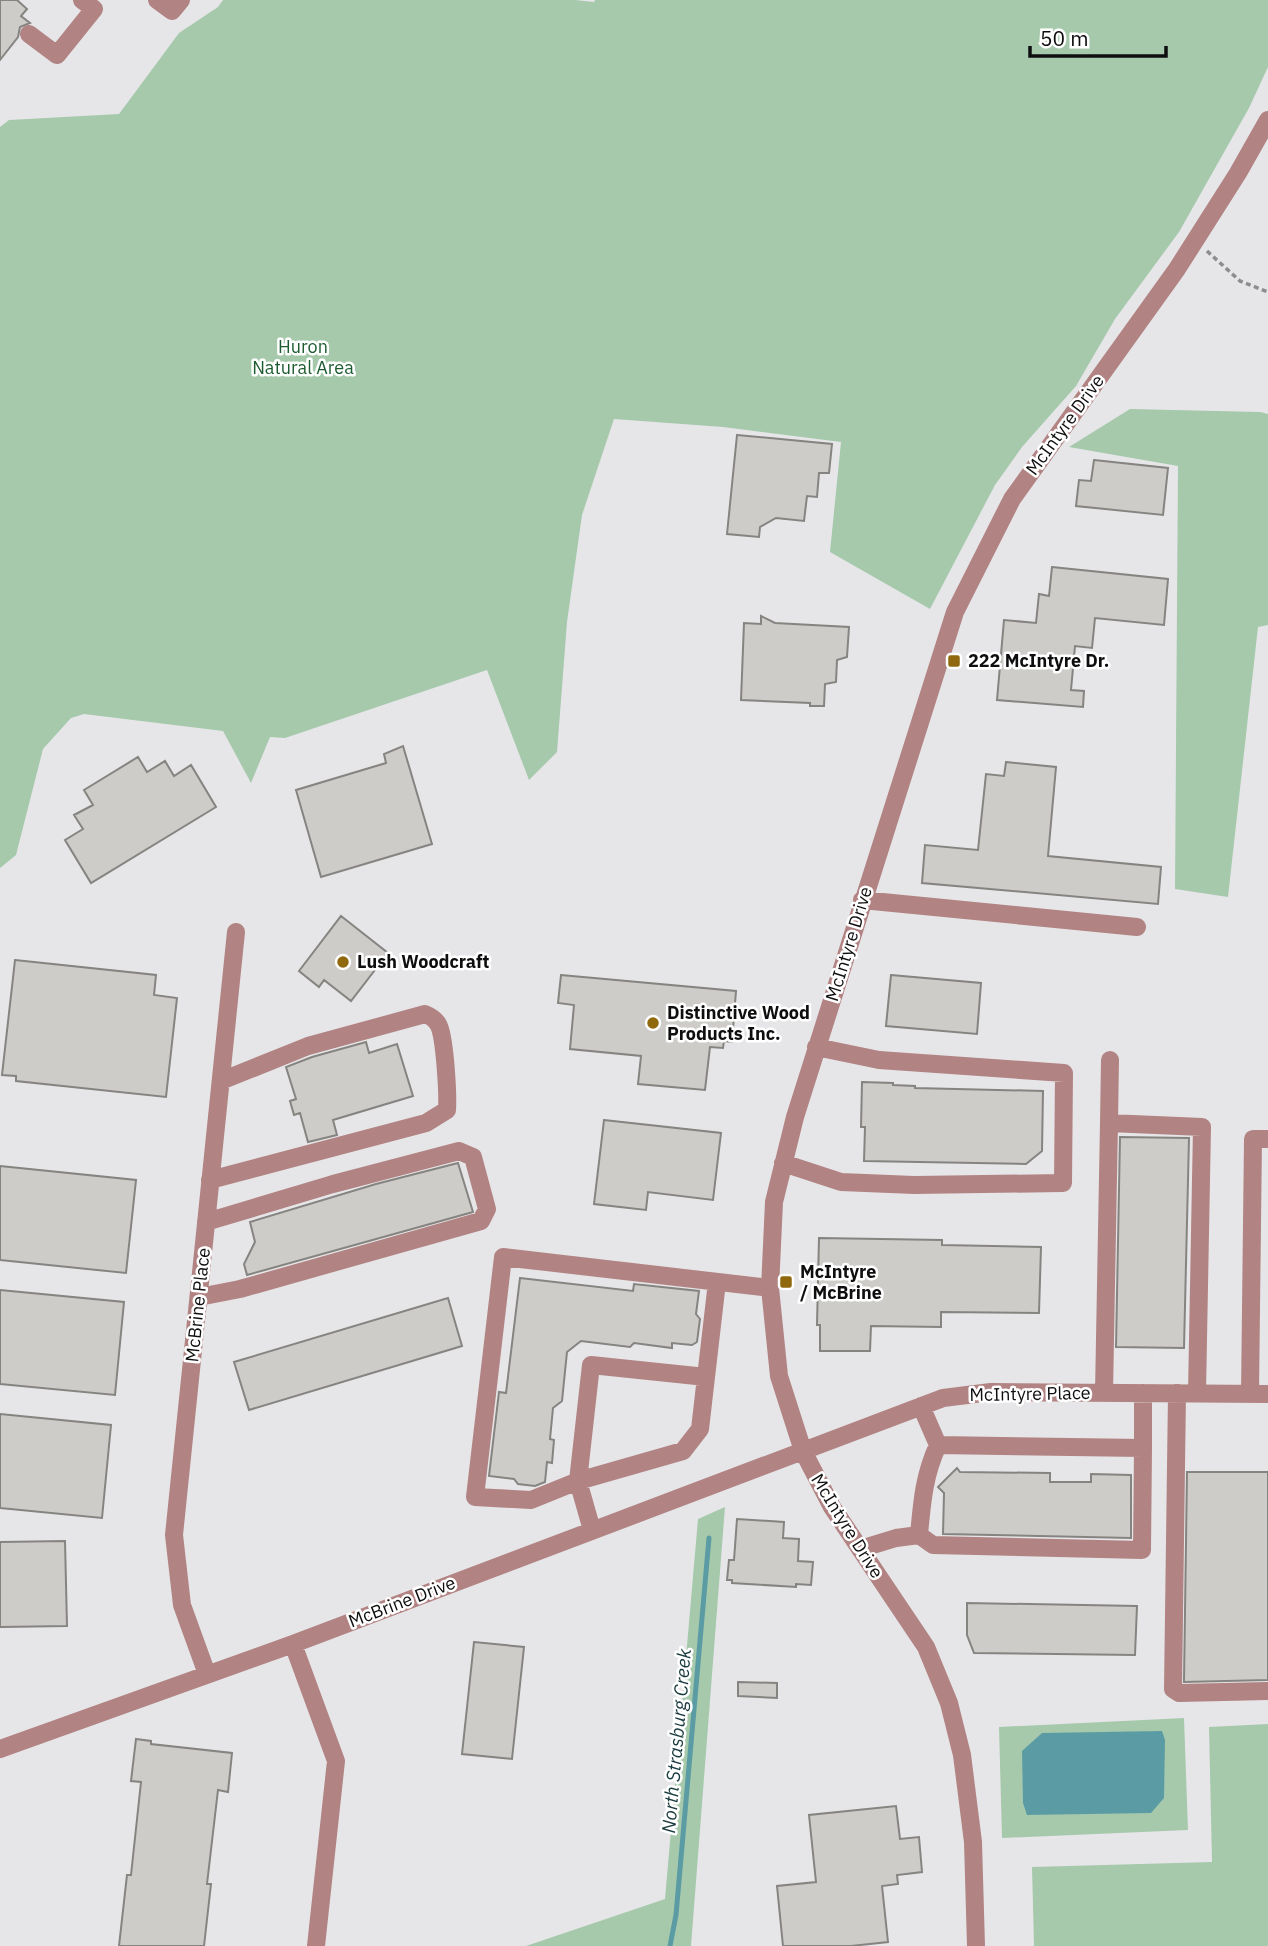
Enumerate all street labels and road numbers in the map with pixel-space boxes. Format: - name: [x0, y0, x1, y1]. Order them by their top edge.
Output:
- street label: McIntyre Drive: [1020, 370, 1109, 480]
- street label: McIntyre Drive: [820, 884, 877, 1004]
- street label: McBrine Place: [180, 1246, 215, 1363]
- street label: McIntyre Place: [969, 1381, 1091, 1406]
- street label: McIntyre Drive: [806, 1469, 889, 1582]
- street label: McBrine Drive: [345, 1571, 459, 1632]

